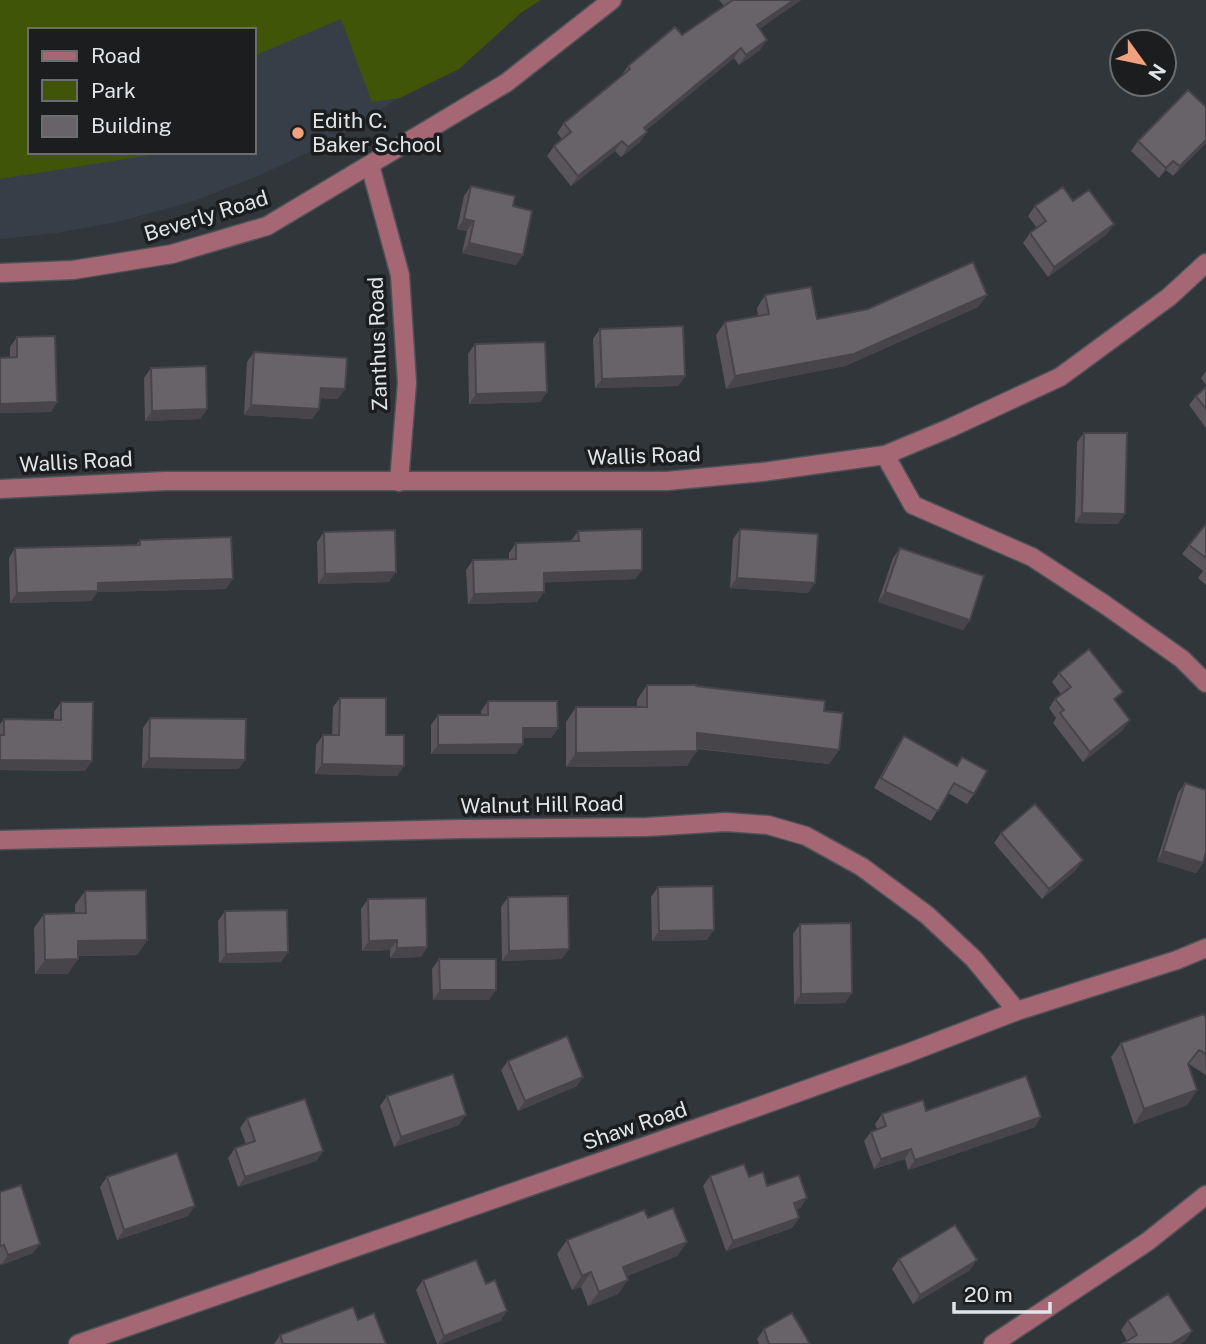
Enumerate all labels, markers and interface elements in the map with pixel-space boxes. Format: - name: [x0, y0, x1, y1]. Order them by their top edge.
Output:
- legend: [28, 28, 256, 154]
- north arrow: [1108, 28, 1178, 98]
- text: Road: [91, 43, 141, 68]
- text: N: [1144, 60, 1171, 84]
- text: Park: [91, 78, 136, 103]
- place label: Edith C. Baker School: [312, 108, 442, 157]
- text: Building: [91, 113, 172, 138]
- marker: Edith C. Baker School: [290, 125, 306, 141]
- street label: Beverly Road: [141, 185, 271, 246]
- street label: Zanthus Road: [363, 276, 392, 412]
- street label: Wallis Road: [587, 441, 701, 470]
- street label: Wallis Road: [19, 446, 133, 477]
- street label: Walnut Hill Road: [460, 791, 624, 818]
- street label: Shaw Road: [579, 1096, 690, 1155]
- scale bar: [954, 1270, 1050, 1314]
- text: 20 m: [964, 1282, 1013, 1307]

